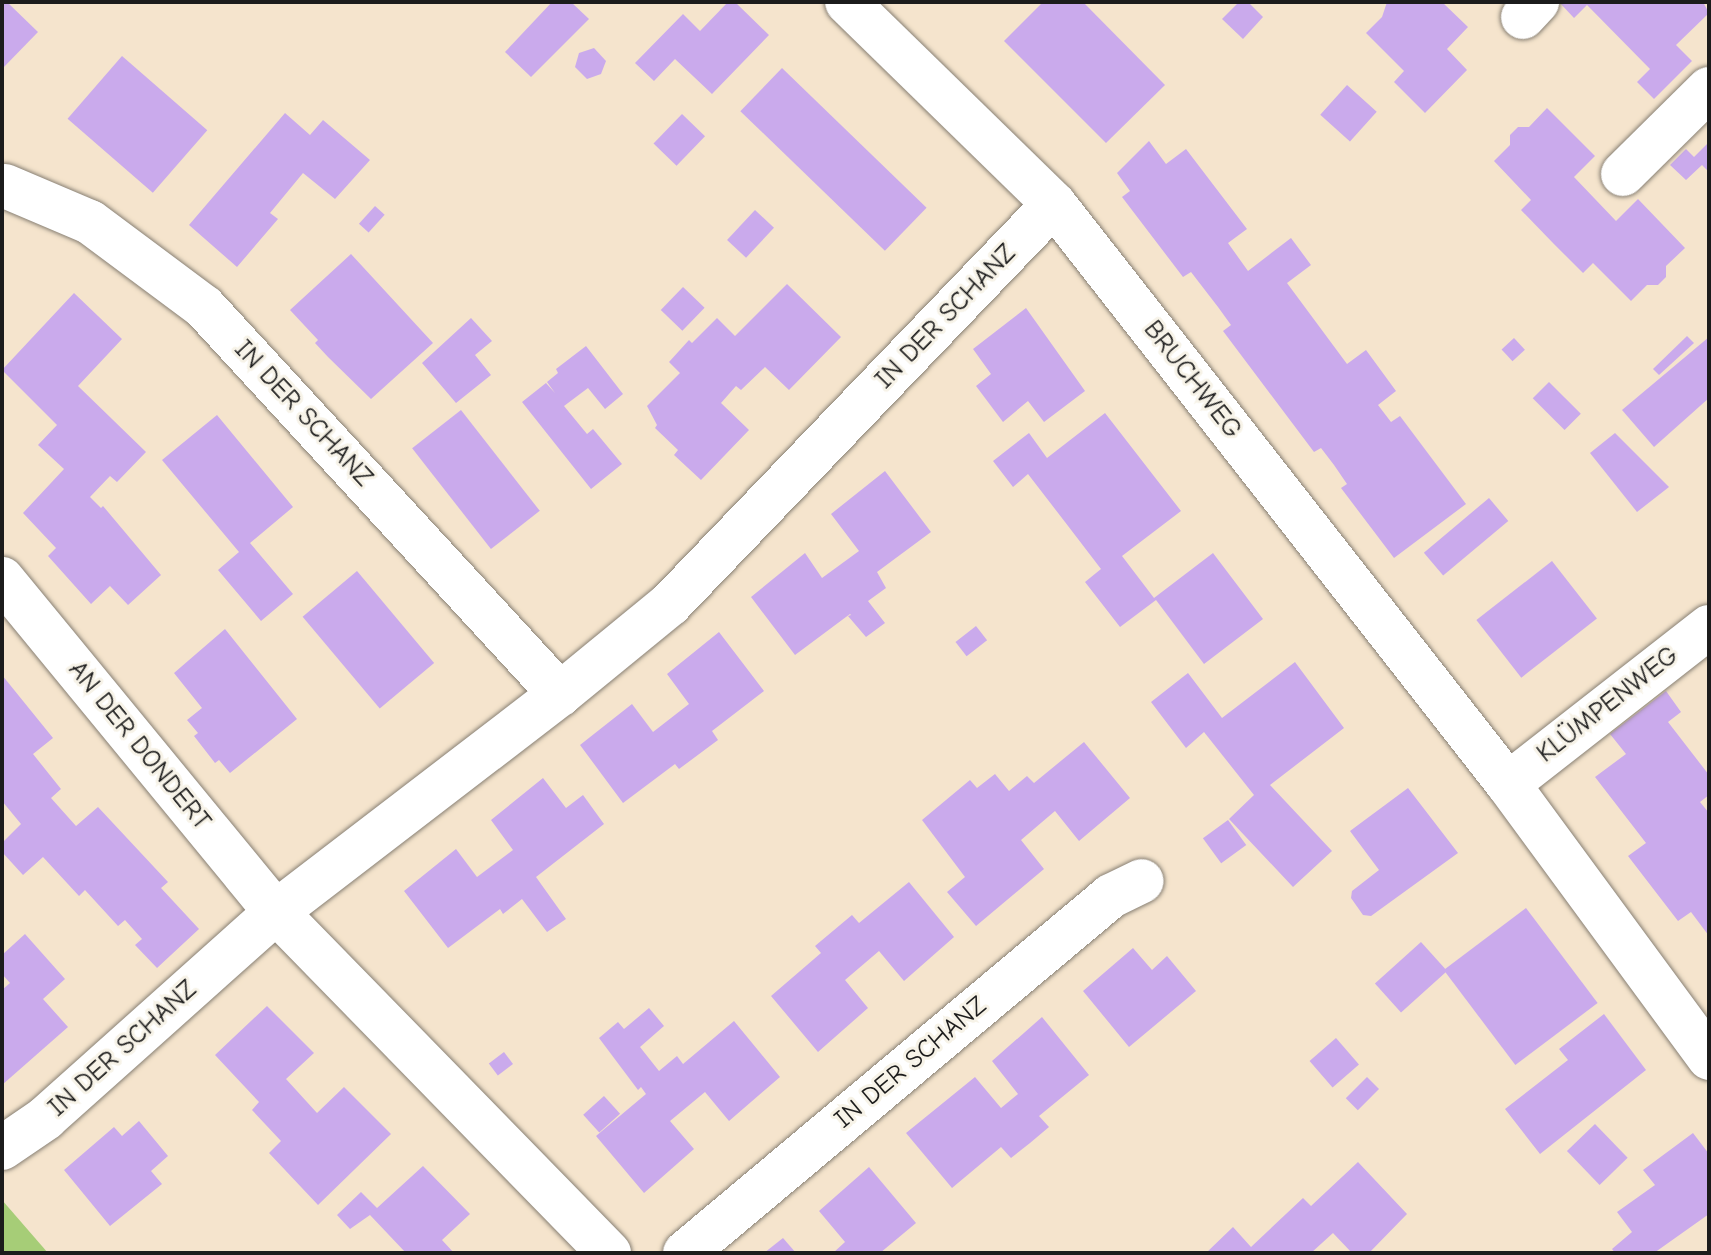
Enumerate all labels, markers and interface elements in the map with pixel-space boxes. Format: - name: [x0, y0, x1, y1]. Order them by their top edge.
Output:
- street label: IN DER SCHANZ: [869, 238, 1023, 396]
- street label: BRUCHWEG: [1136, 315, 1248, 445]
- street label: IN DER SCHANZ: [227, 334, 379, 494]
- street label: KLÜMPENWEG: [1531, 640, 1685, 770]
- street label: AN DER DONDERT: [61, 655, 217, 837]
- street label: IN DER SCHANZ: [42, 974, 204, 1124]
- street label: IN DER SCHANZ: [829, 990, 993, 1136]

